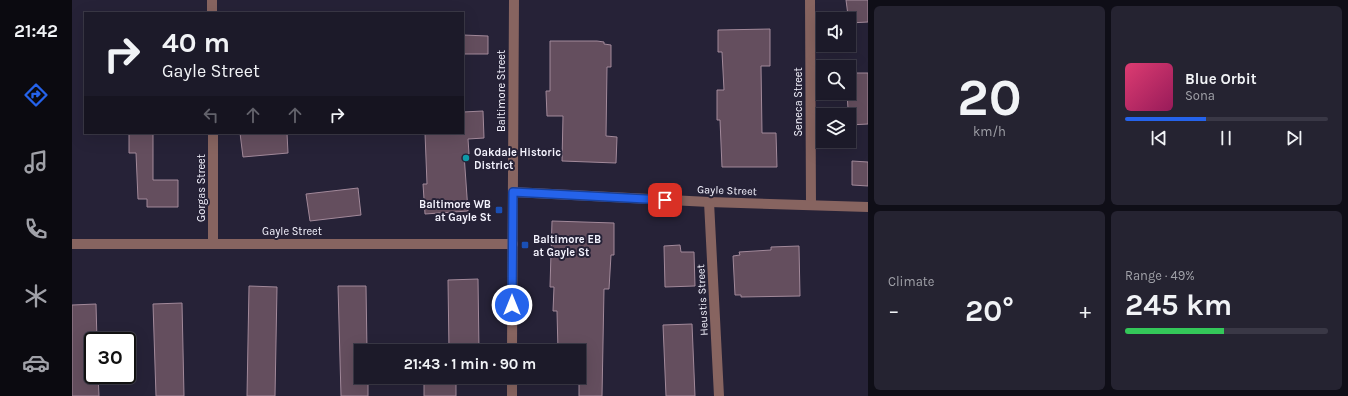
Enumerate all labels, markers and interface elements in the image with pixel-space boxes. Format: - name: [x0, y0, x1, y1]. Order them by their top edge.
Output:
- map controls: [816, 12, 856, 148]
- button: sound: [816, 12, 856, 52]
- text: 21:42: [14, 20, 58, 42]
- text: 40 m: [162, 26, 230, 59]
- icon: right: [96, 28, 148, 80]
- street label: Baltimore Street: [495, 50, 508, 132]
- text: Gayle Street: [162, 60, 260, 82]
- button: search: [816, 60, 856, 100]
- street label: Seneca Street: [792, 67, 805, 137]
- text: 20: [957, 67, 1022, 128]
- text: Blue Orbit: [1185, 70, 1257, 88]
- icon: directions: [22, 81, 50, 109]
- text: Sona: [1185, 88, 1215, 103]
- icon: left: [200, 104, 222, 126]
- icon: ahead: [242, 104, 264, 126]
- icon: ahead: [284, 104, 306, 126]
- icon: right: [326, 104, 348, 126]
- button: layers: [816, 108, 856, 148]
- text: km/h: [973, 124, 1006, 139]
- icon: previous: [1148, 127, 1170, 149]
- icon: pause: [1215, 127, 1237, 149]
- icon: next: [1283, 127, 1305, 149]
- place label: Oakdale Historic District: [474, 146, 561, 172]
- icon: music: [22, 148, 50, 176]
- marker: Oakdale Historic District: [461, 153, 471, 163]
- street label: Gorgas Street: [195, 154, 208, 222]
- pin: [648, 183, 682, 217]
- street label: Gayle Street: [697, 183, 757, 198]
- icon: arrive: [654, 189, 676, 211]
- place label: Baltimore WB at Gayle St: [419, 198, 492, 224]
- marker: Baltimore WB at Gayle St: [494, 205, 504, 215]
- icon: phone: [22, 215, 50, 243]
- street label: Gayle Street: [262, 225, 322, 238]
- place label: Baltimore EB at Gayle St: [533, 233, 601, 259]
- marker: Baltimore EB at Gayle St: [520, 240, 530, 250]
- street label: Heustis Street: [694, 264, 711, 336]
- text: Range · 49%: [1125, 268, 1195, 283]
- text: Climate: [888, 274, 934, 289]
- icon: climate: [22, 282, 50, 310]
- position arrow: [491, 284, 533, 326]
- text: 245 km: [1125, 287, 1232, 323]
- text: 20°: [965, 293, 1014, 329]
- text: −: [888, 298, 900, 324]
- text: +: [1079, 298, 1091, 324]
- speed limit sign: 30: [84, 332, 136, 384]
- icon: car: [22, 349, 50, 377]
- text: 21:43 · 1 min · 90 m: [404, 355, 536, 373]

